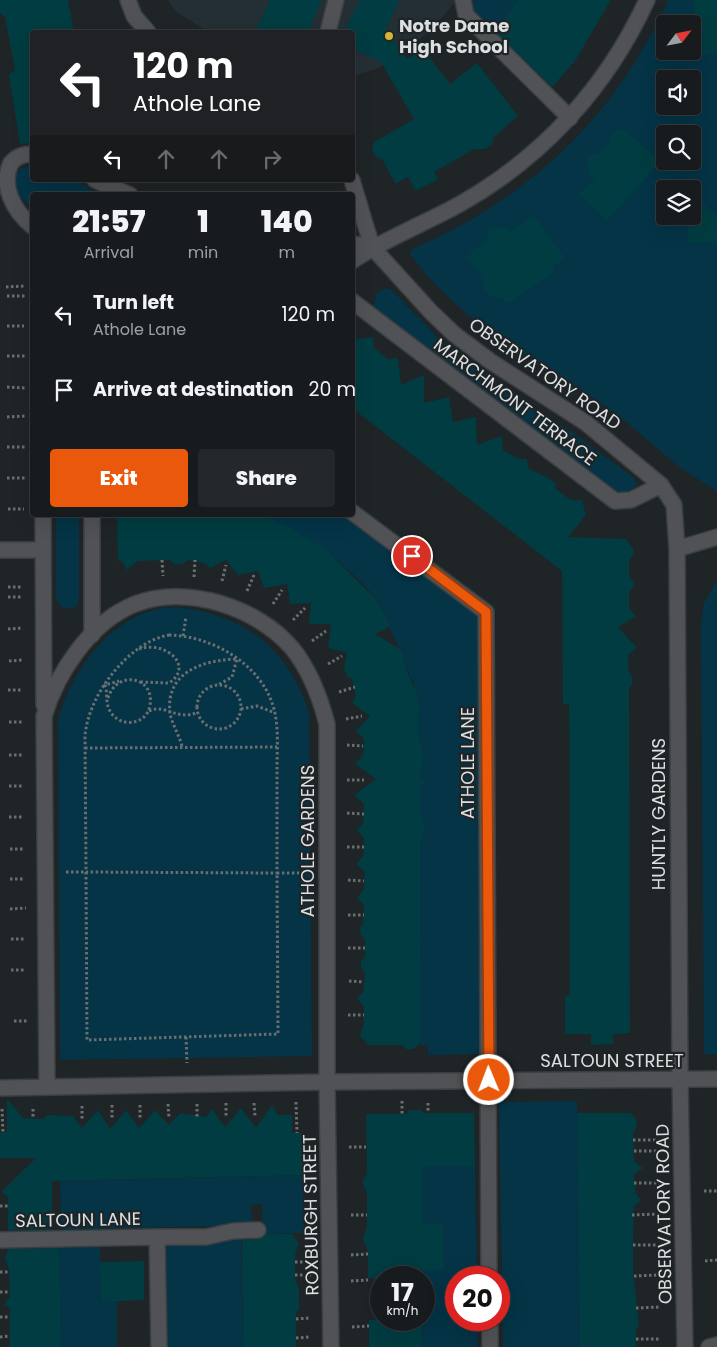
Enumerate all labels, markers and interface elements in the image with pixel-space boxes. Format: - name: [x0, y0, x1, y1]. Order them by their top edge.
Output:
- place label: Notre Dame High School: [399, 13, 509, 59]
- north arrow: [656, 15, 701, 60]
- map controls: [656, 15, 701, 225]
- marker: Notre Dame High School: [383, 30, 395, 42]
- text: 120 m: [133, 41, 233, 90]
- icon: left: [50, 50, 115, 115]
- button: sound: [656, 70, 701, 115]
- text: Athole Lane: [133, 88, 261, 119]
- button: search: [656, 125, 701, 170]
- icon: left: [99, 145, 127, 173]
- icon: ahead: [152, 145, 180, 173]
- icon: ahead: [205, 145, 233, 173]
- icon: right: [258, 145, 286, 173]
- button: layers: [656, 180, 701, 225]
- text: 21:57: [72, 200, 145, 243]
- text: 1: [197, 200, 209, 243]
- text: 140: [261, 200, 313, 243]
- text: Arrival: [84, 241, 134, 264]
- text: min: [188, 241, 218, 264]
- text: m: [278, 241, 295, 264]
- text: Turn left: [93, 289, 174, 316]
- icon: left: [50, 301, 78, 329]
- text: 120 m: [281, 301, 335, 328]
- street label: OBSERVATORY ROAD: [464, 312, 626, 436]
- text: Athole Lane: [93, 318, 186, 341]
- street label: MARCHMONT TERRACE: [429, 332, 602, 471]
- icon: arrive: [50, 376, 78, 404]
- text: Arrive at destination: [93, 376, 294, 403]
- text: 20 m: [309, 376, 356, 403]
- button: Exit: [50, 449, 188, 507]
- button: Share: [198, 449, 335, 507]
- pin: [391, 535, 433, 577]
- icon: arrive: [398, 542, 426, 570]
- street label: ATHOLE LANE: [455, 707, 480, 819]
- street label: HUNTLY GARDENS: [646, 738, 671, 890]
- street label: ATHOLE GARDENS: [295, 765, 320, 917]
- street label: SALTOUN STREET: [540, 1048, 684, 1073]
- position arrow: [462, 1053, 514, 1105]
- street label: OBSERVATORY ROAD: [649, 1124, 678, 1304]
- street label: ROXBURGH STREET: [297, 1134, 324, 1296]
- street label: SALTOUN LANE: [15, 1206, 141, 1233]
- speed limit sign: 20: [445, 1266, 510, 1331]
- text: 17: [391, 1275, 414, 1310]
- text: km/h: [387, 1302, 418, 1319]

